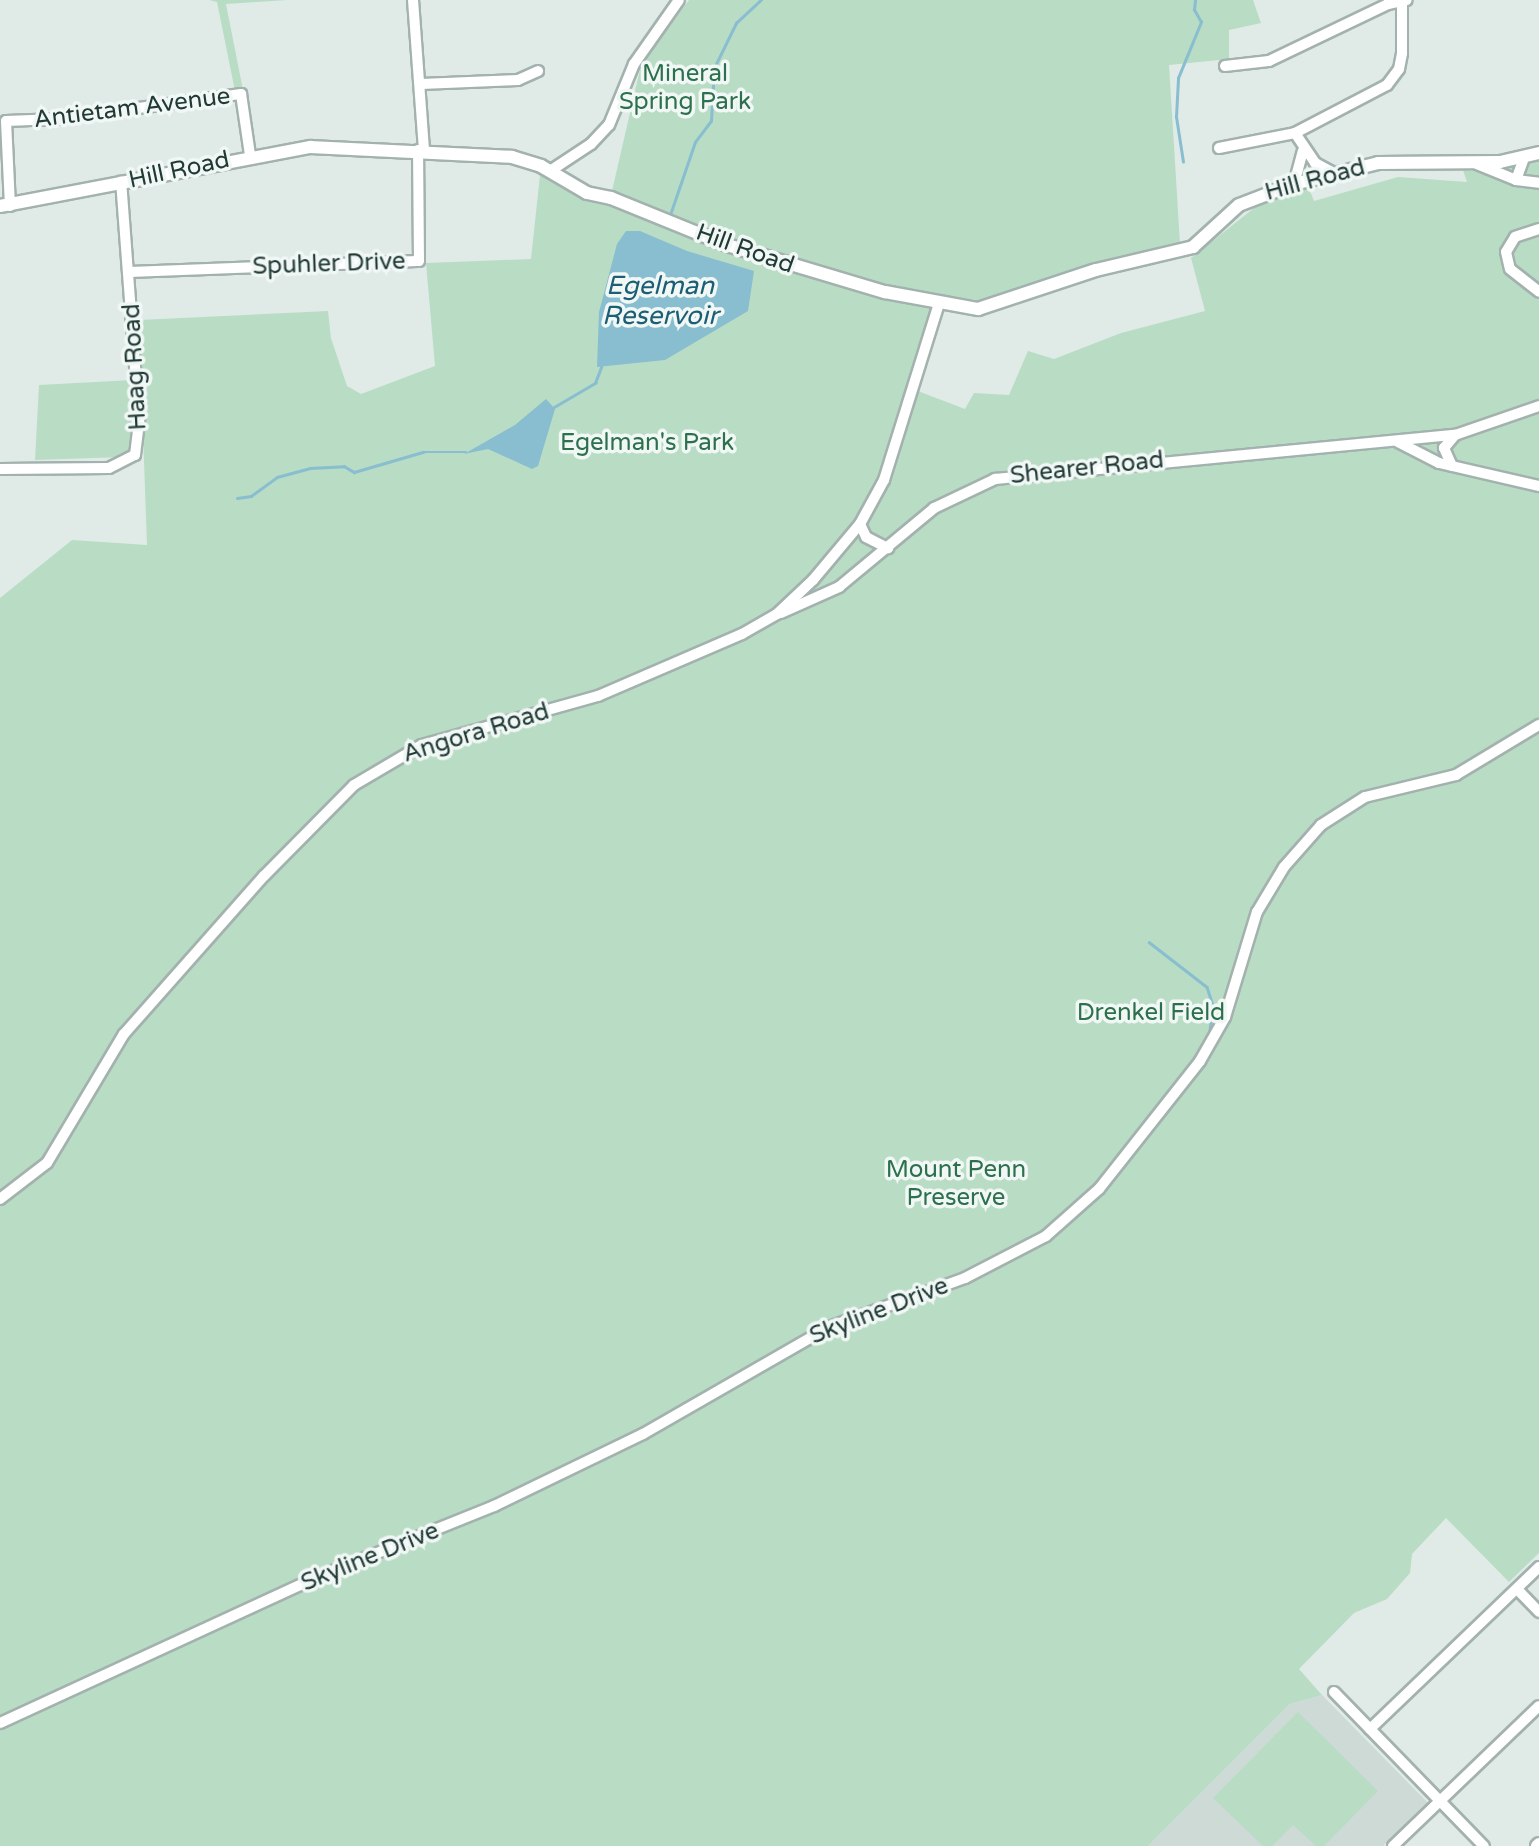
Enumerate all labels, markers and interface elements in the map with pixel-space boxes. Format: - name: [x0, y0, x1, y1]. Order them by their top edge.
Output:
- park label: Mineral Spring Park: [619, 60, 751, 116]
- street label: Antietam Avenue: [32, 82, 232, 134]
- street label: Hill Road: [126, 145, 232, 195]
- street label: Hill Road: [1262, 153, 1368, 207]
- street label: Hill Road: [692, 218, 798, 280]
- street label: Spuhler Drive: [252, 247, 406, 281]
- water label: Egelman Reservoir: [602, 270, 718, 332]
- street label: Haag Road: [117, 303, 153, 431]
- park label: Egelman's Park: [560, 429, 734, 457]
- street label: Shearer Road: [1009, 446, 1165, 490]
- street label: Angora Road: [399, 697, 553, 769]
- park label: Drenkel Field: [1077, 999, 1225, 1027]
- park label: Mount Penn Preserve: [886, 1156, 1026, 1212]
- street label: Skyline Drive: [806, 1271, 952, 1351]
- street label: Skyline Drive: [297, 1516, 443, 1598]

